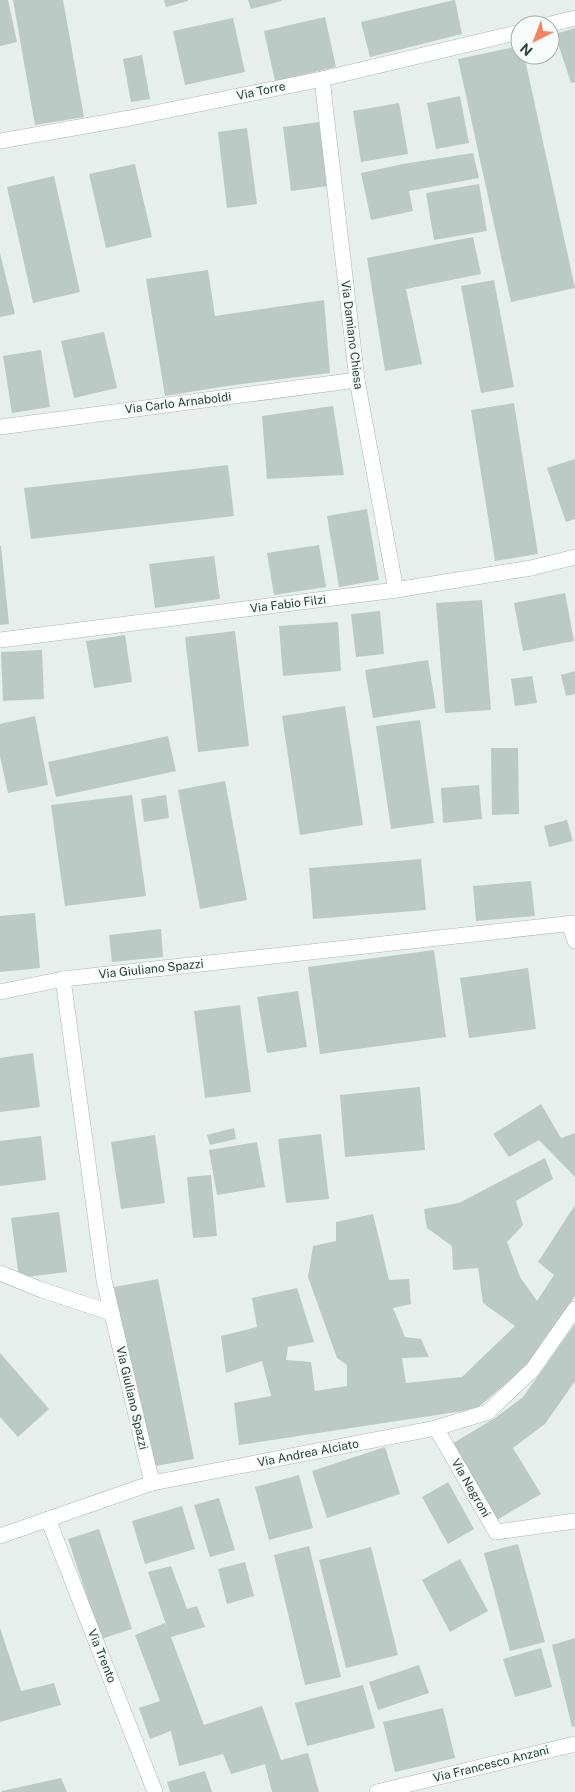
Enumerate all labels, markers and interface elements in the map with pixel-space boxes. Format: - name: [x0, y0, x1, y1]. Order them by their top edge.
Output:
- north arrow: [510, 15, 560, 65]
- text: N: [517, 40, 536, 59]
- street label: Via Torre: [235, 79, 287, 103]
- street label: Via Damiano Chiesa: [338, 280, 366, 390]
- street label: Via Carlo Arnaboldi: [124, 390, 232, 416]
- street label: Via Fabio Filzi: [249, 592, 327, 616]
- street label: Via Giuliano Spazzi: [98, 957, 204, 981]
- street label: Via Giuliano Spazzi: [113, 1345, 151, 1451]
- street label: Via Andrea Alciato: [256, 1436, 360, 1470]
- street label: Via Negroni: [449, 1456, 493, 1520]
- street label: Via Trento: [85, 1627, 119, 1685]
- street label: Via Francesco Anzani: [432, 1743, 550, 1785]

